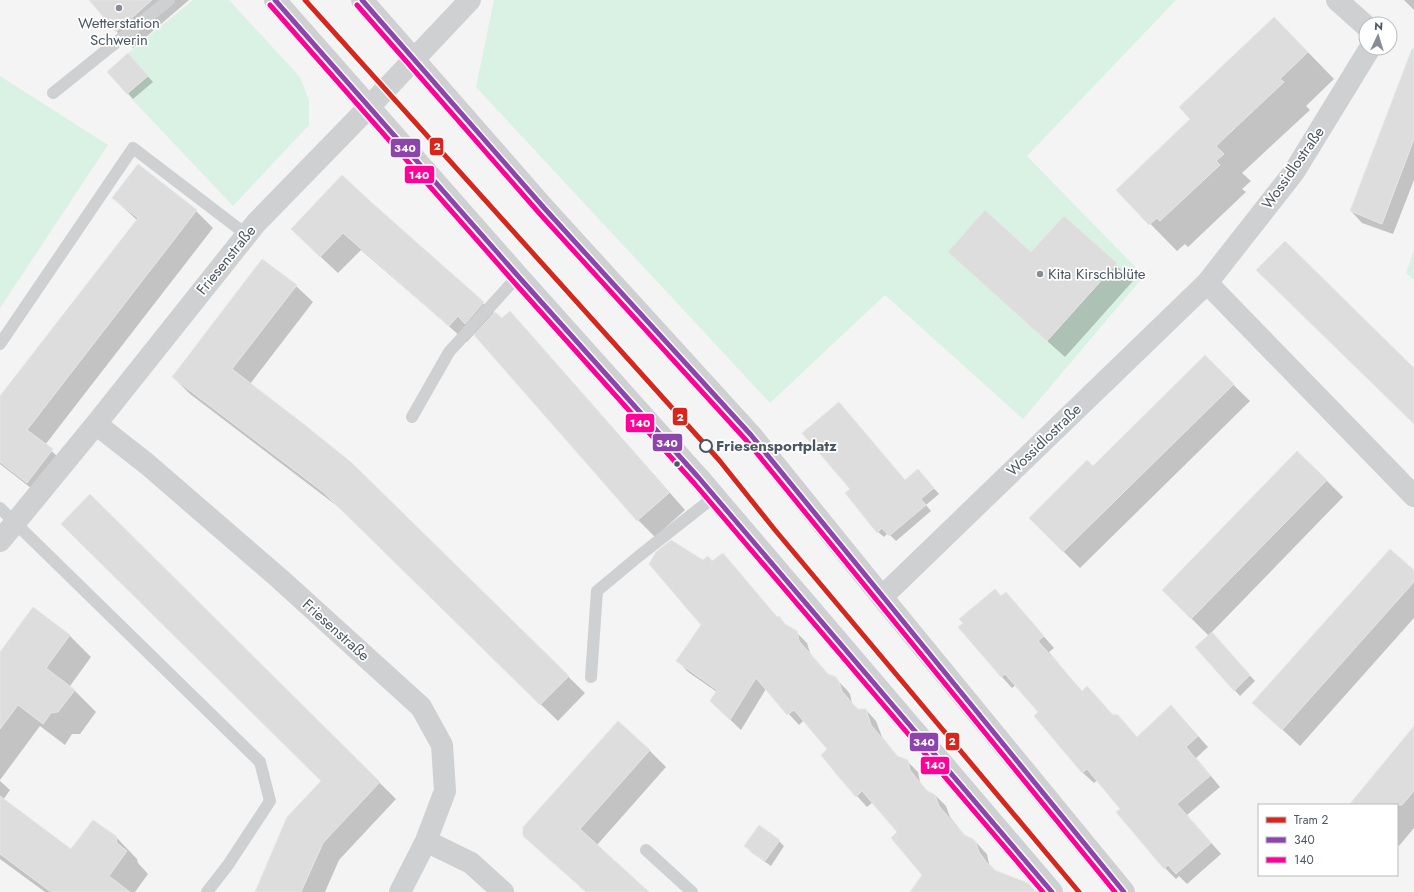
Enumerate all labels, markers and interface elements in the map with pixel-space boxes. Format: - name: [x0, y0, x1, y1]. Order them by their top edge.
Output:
- marker: Wetterstation Schwerin: [114, 3, 124, 13]
- place label: Wetterstation Schwerin: [78, 12, 160, 51]
- north arrow: [1358, 16, 1398, 56]
- text: N: [1374, 18, 1384, 34]
- street label: Wossidlostraße: [1256, 122, 1330, 214]
- line badge: 2: [429, 137, 444, 156]
- line badge: 340: [390, 138, 421, 158]
- text: 2: [433, 138, 441, 154]
- text: 340: [394, 140, 416, 156]
- line badge: 140: [404, 165, 435, 184]
- text: 140: [409, 167, 429, 183]
- street label: Friesenstraße: [191, 220, 261, 299]
- place label: Kita Kirschblüte: [1048, 263, 1146, 285]
- marker: Kita Kirschblüte: [1035, 269, 1045, 279]
- street label: Wossidlostraße: [1002, 398, 1086, 481]
- line badge: 2: [672, 407, 688, 426]
- text: 2: [676, 409, 684, 425]
- line badge: 140: [625, 413, 655, 433]
- text: 140: [630, 415, 650, 431]
- line badge: 340: [652, 433, 683, 452]
- text: 340: [656, 435, 678, 451]
- place label: Friesensportplatz: [716, 435, 837, 457]
- marker: Friesensportplatz: [699, 439, 713, 453]
- unlabelled marker: [672, 459, 682, 469]
- street label: Friesenstraße: [297, 594, 375, 666]
- line badge: 340: [909, 732, 939, 752]
- line badge: 2: [945, 732, 960, 751]
- text: 2: [948, 733, 956, 749]
- text: 340: [913, 734, 935, 750]
- line badge: 140: [920, 756, 950, 775]
- text: 140: [925, 757, 945, 773]
- legend: [1258, 804, 1398, 876]
- text: Tram 2: [1294, 811, 1328, 829]
- text: 340: [1294, 831, 1315, 849]
- text: 140: [1294, 851, 1314, 869]

